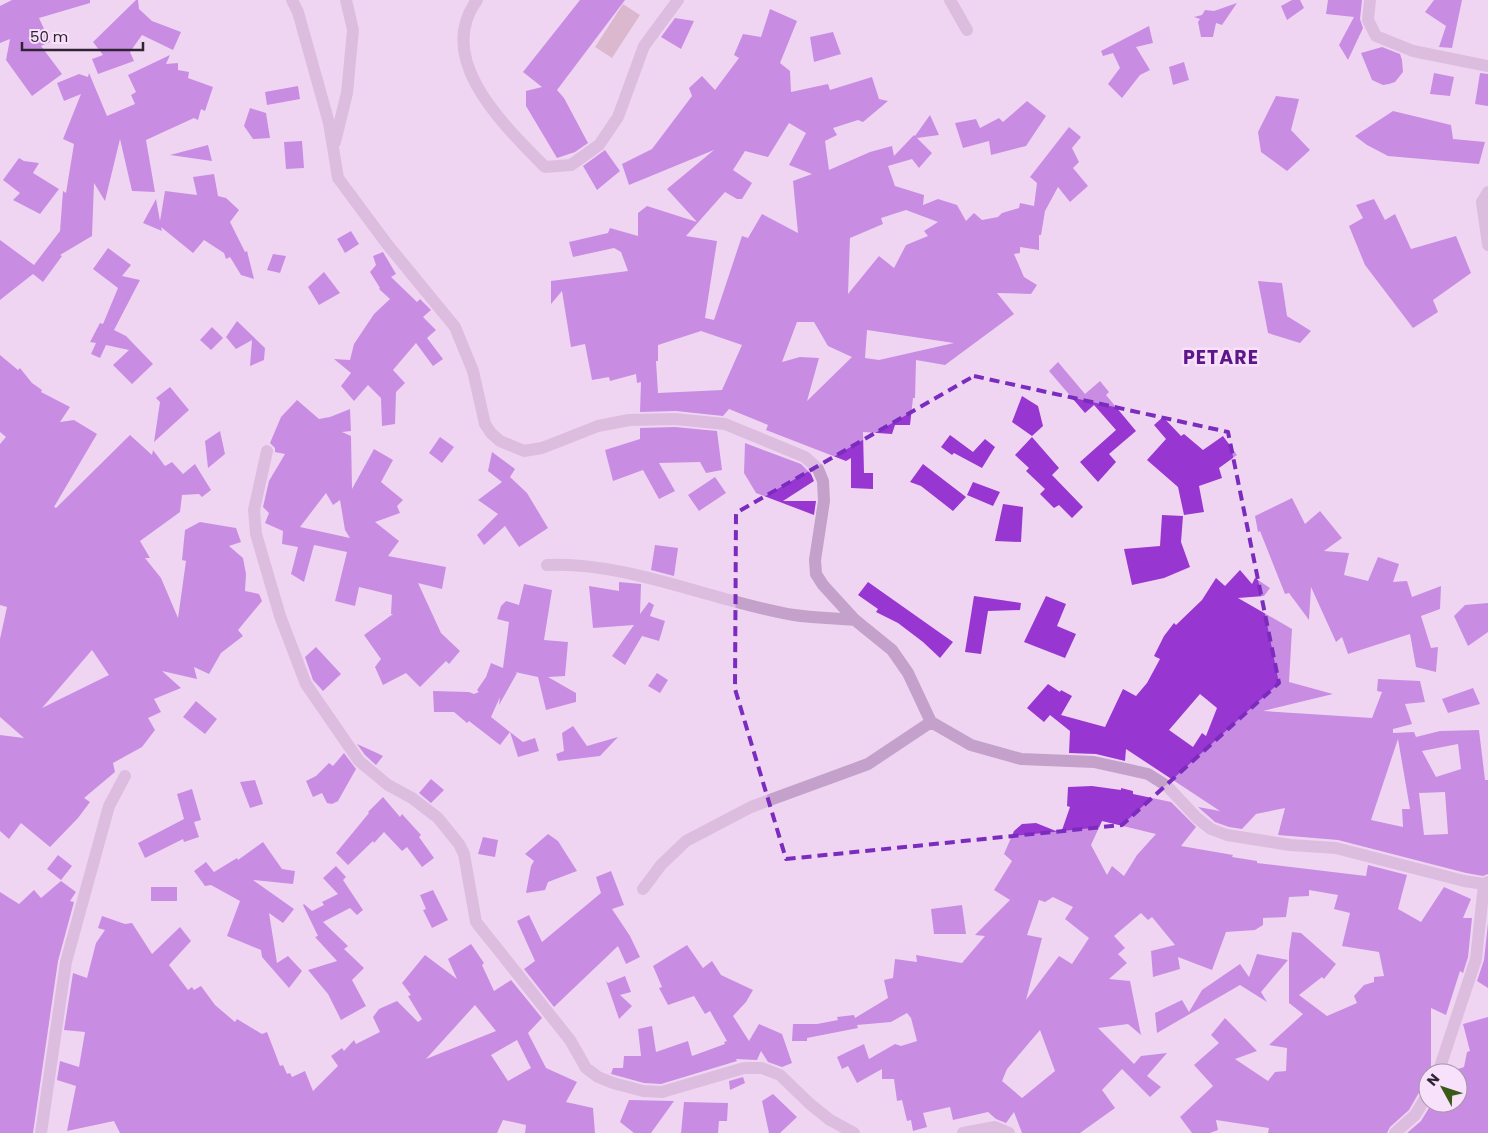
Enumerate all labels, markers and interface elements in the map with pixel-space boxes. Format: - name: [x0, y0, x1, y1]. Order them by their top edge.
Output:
- scale bar: [22, 20, 144, 52]
- text: 50 m: [30, 26, 68, 47]
- district label: PETARE: [1183, 344, 1259, 371]
- north arrow: [1418, 1063, 1468, 1113]
- text: N: [1422, 1069, 1444, 1090]

